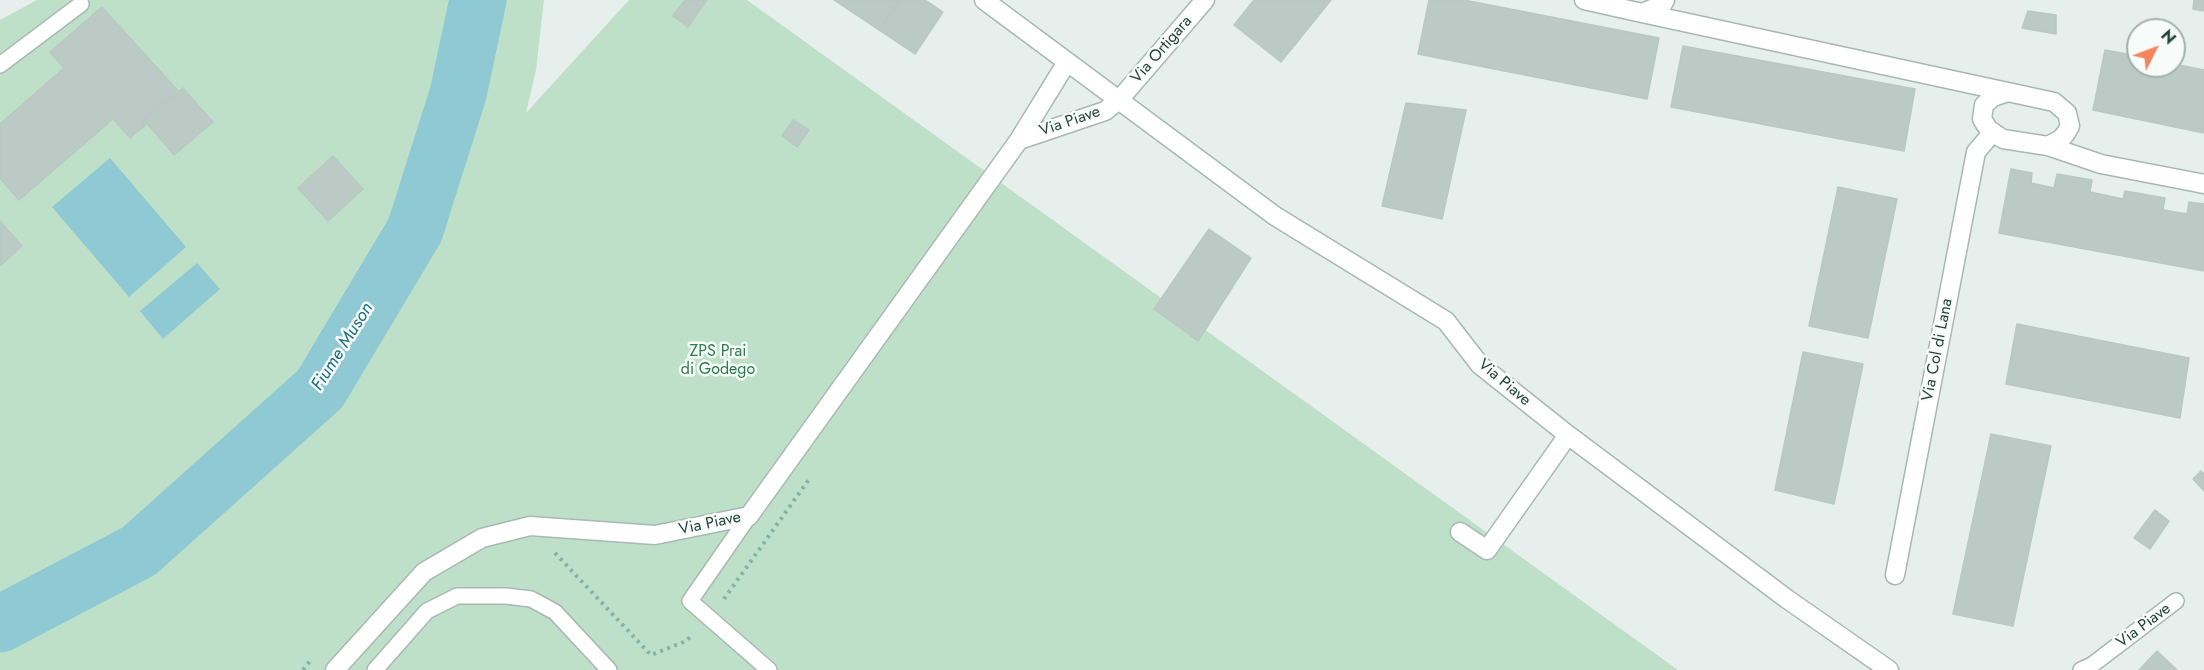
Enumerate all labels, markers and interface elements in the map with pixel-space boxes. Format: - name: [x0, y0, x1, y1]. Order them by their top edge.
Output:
- street label: Via Ortigara: [1127, 12, 1197, 88]
- north arrow: [2126, 18, 2186, 78]
- text: N: [2155, 25, 2181, 49]
- street label: Via Piave: [1037, 103, 1103, 141]
- street label: Via Col di Lana: [1919, 297, 1957, 403]
- water label: Fiume Muson: [307, 299, 379, 395]
- park label: ZPS Prai di Godego: [681, 342, 755, 380]
- street label: Via Piave: [1474, 355, 1534, 411]
- street label: Via Piave: [677, 508, 743, 540]
- street label: Via Piave: [2113, 599, 2175, 653]

